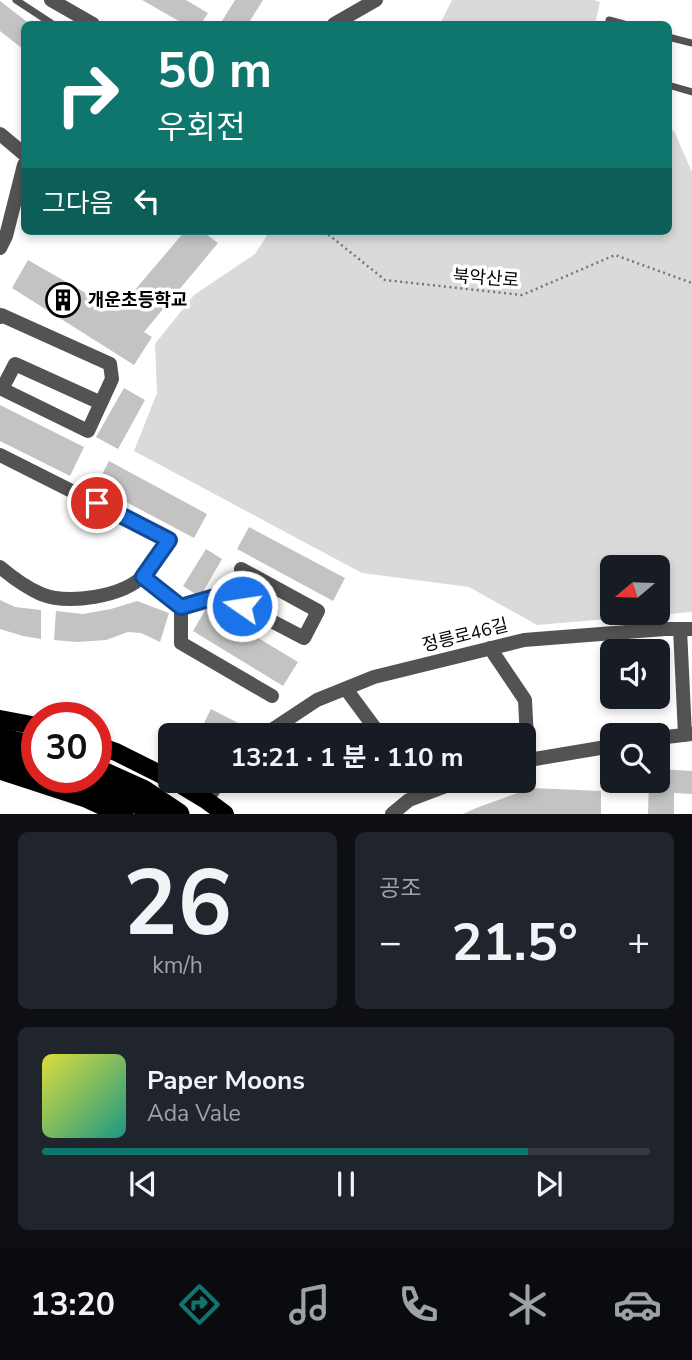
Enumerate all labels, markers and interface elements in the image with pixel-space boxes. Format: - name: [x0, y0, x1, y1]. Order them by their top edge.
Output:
- text: 50 m: [157, 37, 272, 104]
- icon: right: [42, 49, 133, 140]
- text: 우회전: [157, 106, 245, 149]
- icon: left: [128, 182, 166, 220]
- text: 그다음: [42, 186, 114, 221]
- street label: 북악산로: [452, 264, 520, 292]
- building icon: 개운초등학교: [44, 281, 82, 319]
- place label: 개운초등학교: [88, 288, 187, 312]
- pin: [67, 473, 127, 533]
- icon: arrive: [78, 484, 116, 522]
- north arrow: [600, 555, 670, 625]
- map controls: [600, 555, 670, 793]
- position arrow: [205, 569, 279, 643]
- street label: 정릉로46길: [419, 613, 511, 657]
- button: sound: [600, 639, 670, 709]
- speed limit sign: 30: [21, 702, 112, 793]
- button: search: [600, 723, 670, 793]
- text: 13:21 · 1 분 · 110 m: [231, 740, 464, 775]
- text: 26: [123, 842, 232, 966]
- text: 공조: [379, 873, 421, 904]
- text: 21.5°: [451, 907, 578, 978]
- text: −: [379, 917, 402, 968]
- text: +: [627, 917, 650, 968]
- text: km/h: [152, 950, 203, 981]
- text: Paper Moons: [147, 1063, 305, 1098]
- text: Ada Vale: [147, 1098, 241, 1129]
- icon: previous: [124, 1165, 162, 1203]
- icon: pause: [327, 1165, 365, 1203]
- icon: next: [530, 1165, 568, 1203]
- icon: directions: [175, 1280, 224, 1329]
- icon: music: [285, 1280, 334, 1329]
- icon: phone: [394, 1280, 443, 1329]
- icon: climate: [503, 1280, 552, 1329]
- icon: car: [613, 1280, 662, 1329]
- text: 13:20: [30, 1283, 115, 1326]

